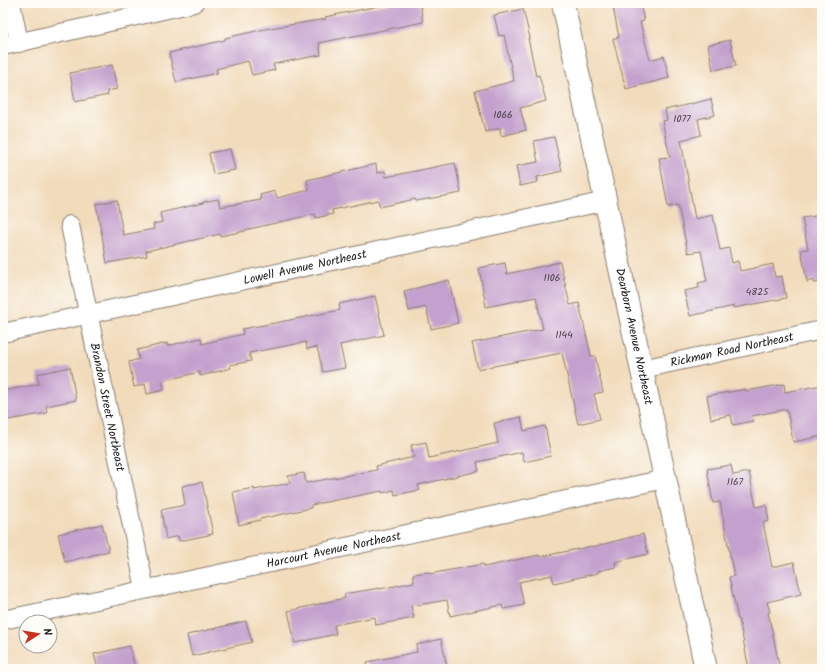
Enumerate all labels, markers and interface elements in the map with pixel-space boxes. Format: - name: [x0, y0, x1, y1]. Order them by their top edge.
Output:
- house number: 1066: [493, 107, 513, 123]
- house number: 1077: [673, 111, 691, 127]
- street label: Lowell Avenue Northeast: [241, 245, 369, 290]
- street label: Dearborn Avenue Northeast: [610, 266, 658, 407]
- house number: 1106: [544, 270, 560, 286]
- house number: 4825: [746, 284, 769, 300]
- house number: 1144: [555, 327, 573, 343]
- street label: Rickman Road Northeast: [669, 327, 796, 373]
- street label: Brandon Street Northeast: [85, 341, 130, 474]
- house number: 1167: [727, 474, 744, 490]
- street label: Harcourt Avenue Northeast: [265, 526, 403, 574]
- north arrow: [18, 614, 58, 654]
- text: N: [37, 627, 56, 637]

